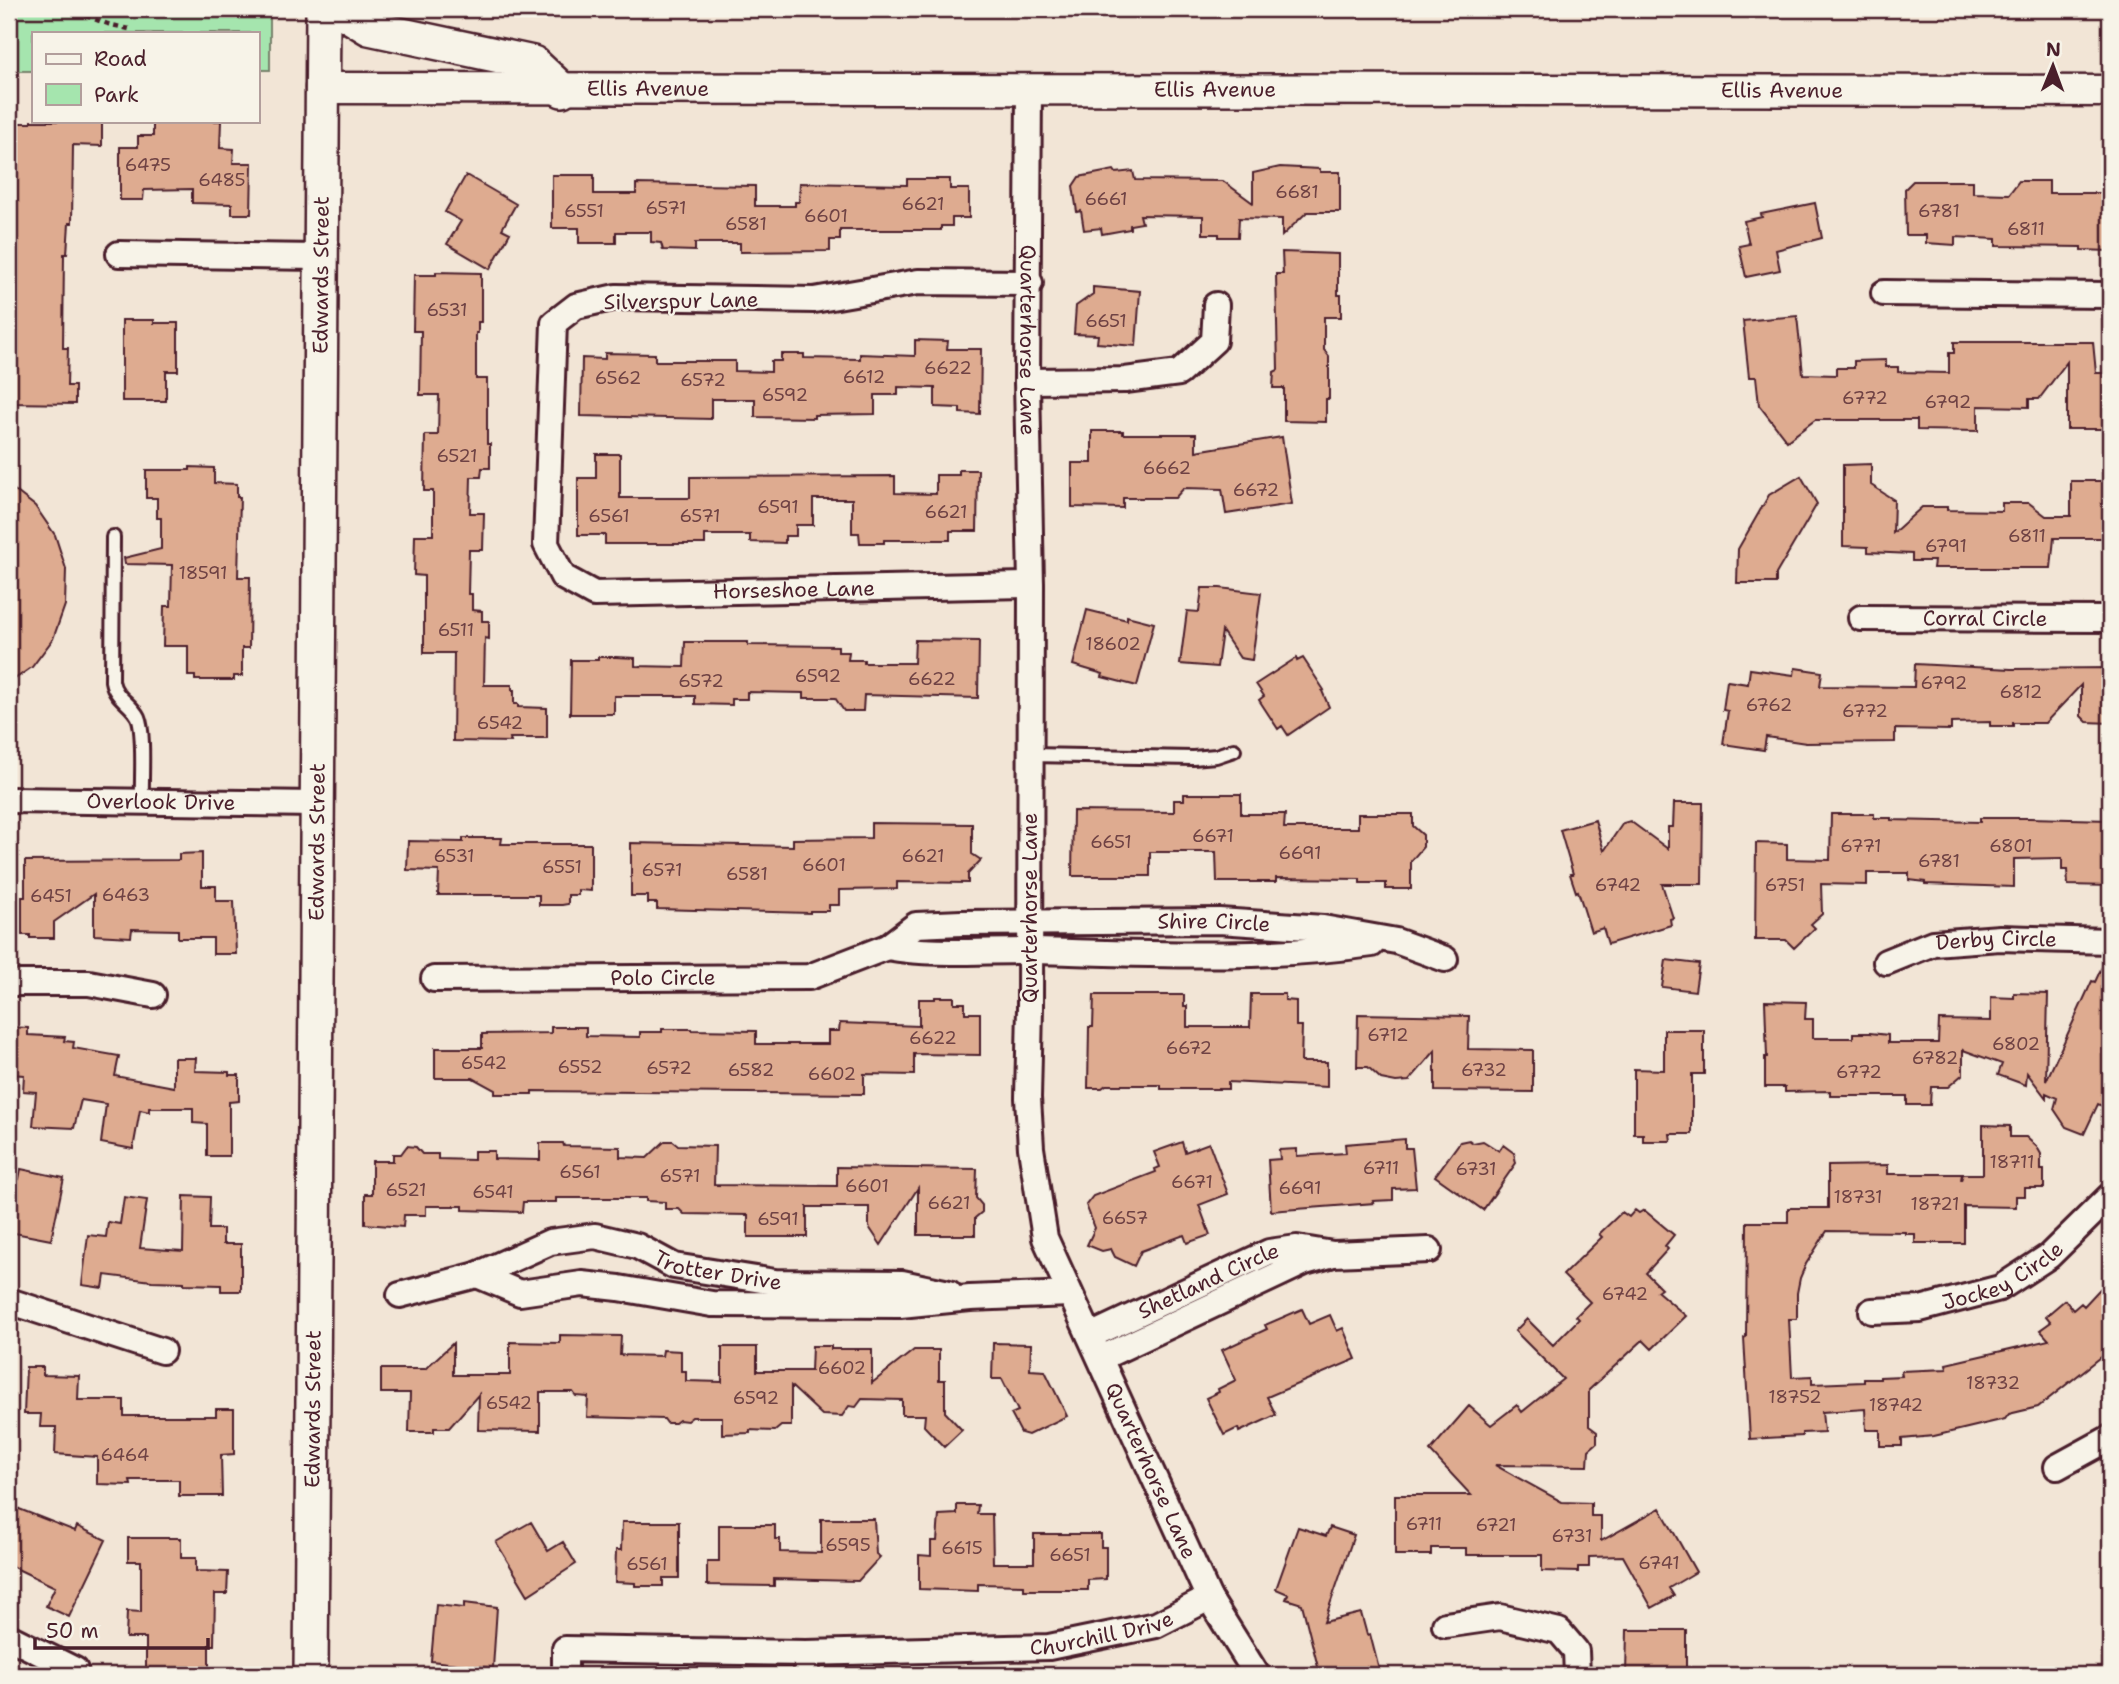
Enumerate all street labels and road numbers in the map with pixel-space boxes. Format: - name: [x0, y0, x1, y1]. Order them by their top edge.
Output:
- street label: Ellis Avenue: [587, 74, 709, 103]
- street label: Ellis Avenue: [1154, 75, 1276, 104]
- street label: Ellis Avenue: [1721, 76, 1843, 105]
- street label: Edwards Street: [307, 196, 336, 354]
- street label: Quarterhorse Lane: [1013, 244, 1042, 436]
- street label: Silverspur Lane: [603, 286, 759, 316]
- street label: Horseshoe Lane: [713, 574, 875, 606]
- street label: Corral Circle: [1923, 604, 2047, 633]
- street label: Edwards Street: [302, 763, 332, 921]
- street label: Overlook Drive: [86, 787, 236, 817]
- street label: Quarterhorse Lane: [1016, 813, 1044, 1003]
- street label: Shire Circle: [1157, 907, 1271, 938]
- street label: Derby Circle: [1935, 924, 2057, 957]
- street label: Polo Circle: [610, 963, 716, 992]
- street label: Jockey Circle: [1939, 1235, 2070, 1317]
- street label: Shetland Circle: [1133, 1237, 1281, 1326]
- street label: Trotter Drive: [649, 1244, 782, 1296]
- street label: Edwards Street: [298, 1330, 327, 1488]
- street label: Quarterhorse Lane: [1099, 1378, 1203, 1563]
- street label: Churchill Drive: [1029, 1604, 1178, 1661]

